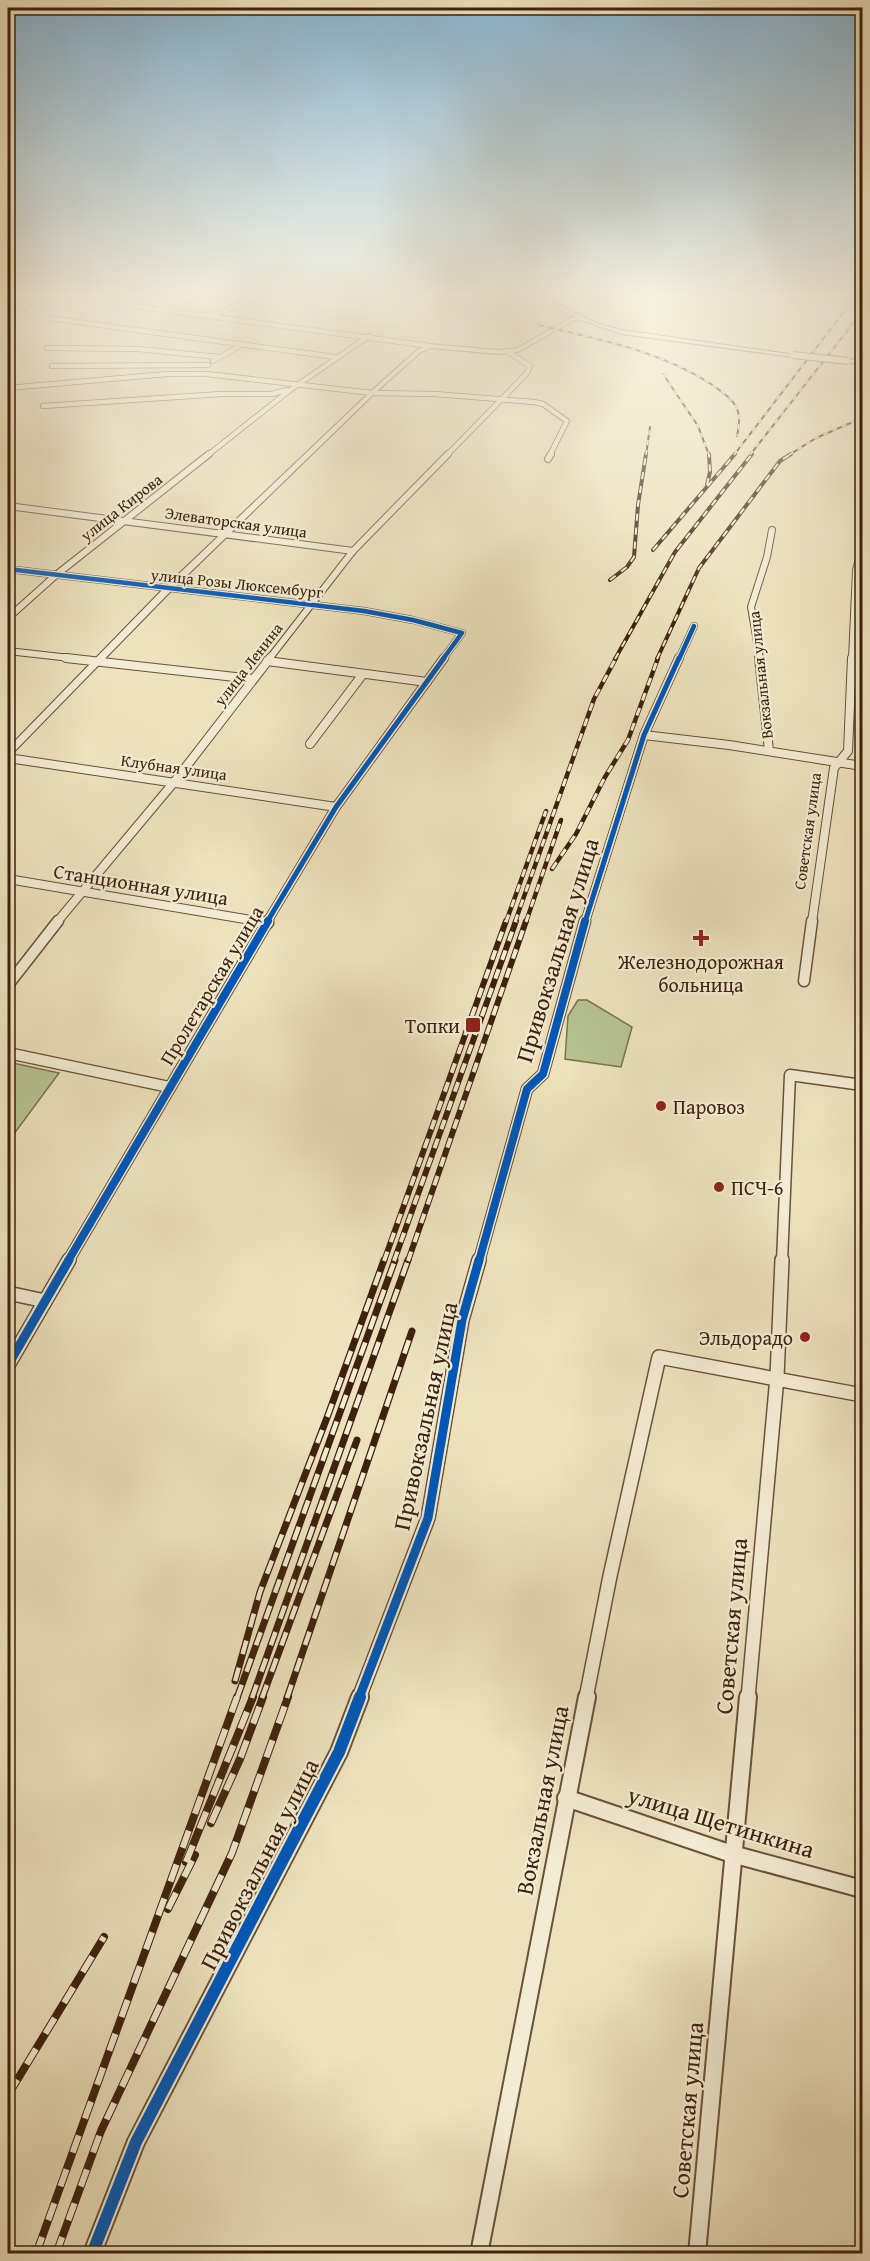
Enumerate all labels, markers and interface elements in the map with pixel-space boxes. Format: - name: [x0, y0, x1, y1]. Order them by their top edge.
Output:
- street label: улица Кирова: [74, 467, 167, 547]
- street label: Элеваторская улица: [163, 500, 309, 544]
- street label: улица Розы Люксембург: [149, 562, 325, 604]
- street label: Вокзальная улица: [741, 610, 779, 740]
- street label: улица Ленина: [207, 617, 288, 712]
- street label: Клубная улица: [120, 748, 229, 786]
- street label: Советская улица: [787, 771, 827, 891]
- street label: Привокзальная улица: [506, 833, 608, 1067]
- street label: Станционная улица: [52, 856, 231, 912]
- street label: Пролетарская улица: [152, 899, 270, 1070]
- marker: Железнодорожная больница: [692, 929, 710, 947]
- place label: Железнодорожная больница: [617, 947, 784, 999]
- place label: Топки: [405, 1011, 460, 1040]
- marker: Топки: [464, 1016, 482, 1034]
- place label: Паровоз: [673, 1092, 745, 1121]
- marker: Паровоз: [654, 1099, 668, 1113]
- place label: ПСЧ-6: [731, 1173, 783, 1202]
- marker: ПСЧ-6: [712, 1180, 726, 1194]
- street label: Привокзальная улица: [384, 1298, 466, 1534]
- place label: Эльдорадо: [699, 1323, 793, 1352]
- marker: Эльдорадо: [798, 1330, 812, 1344]
- street label: Советская улица: [706, 1536, 756, 1716]
- street label: Вокзальная улица: [506, 1702, 578, 1898]
- street label: Привокзальная улица: [190, 1752, 328, 1976]
- street label: улица Щетинкина: [622, 1777, 819, 1867]
- street label: Советская улица: [662, 2020, 712, 2200]

